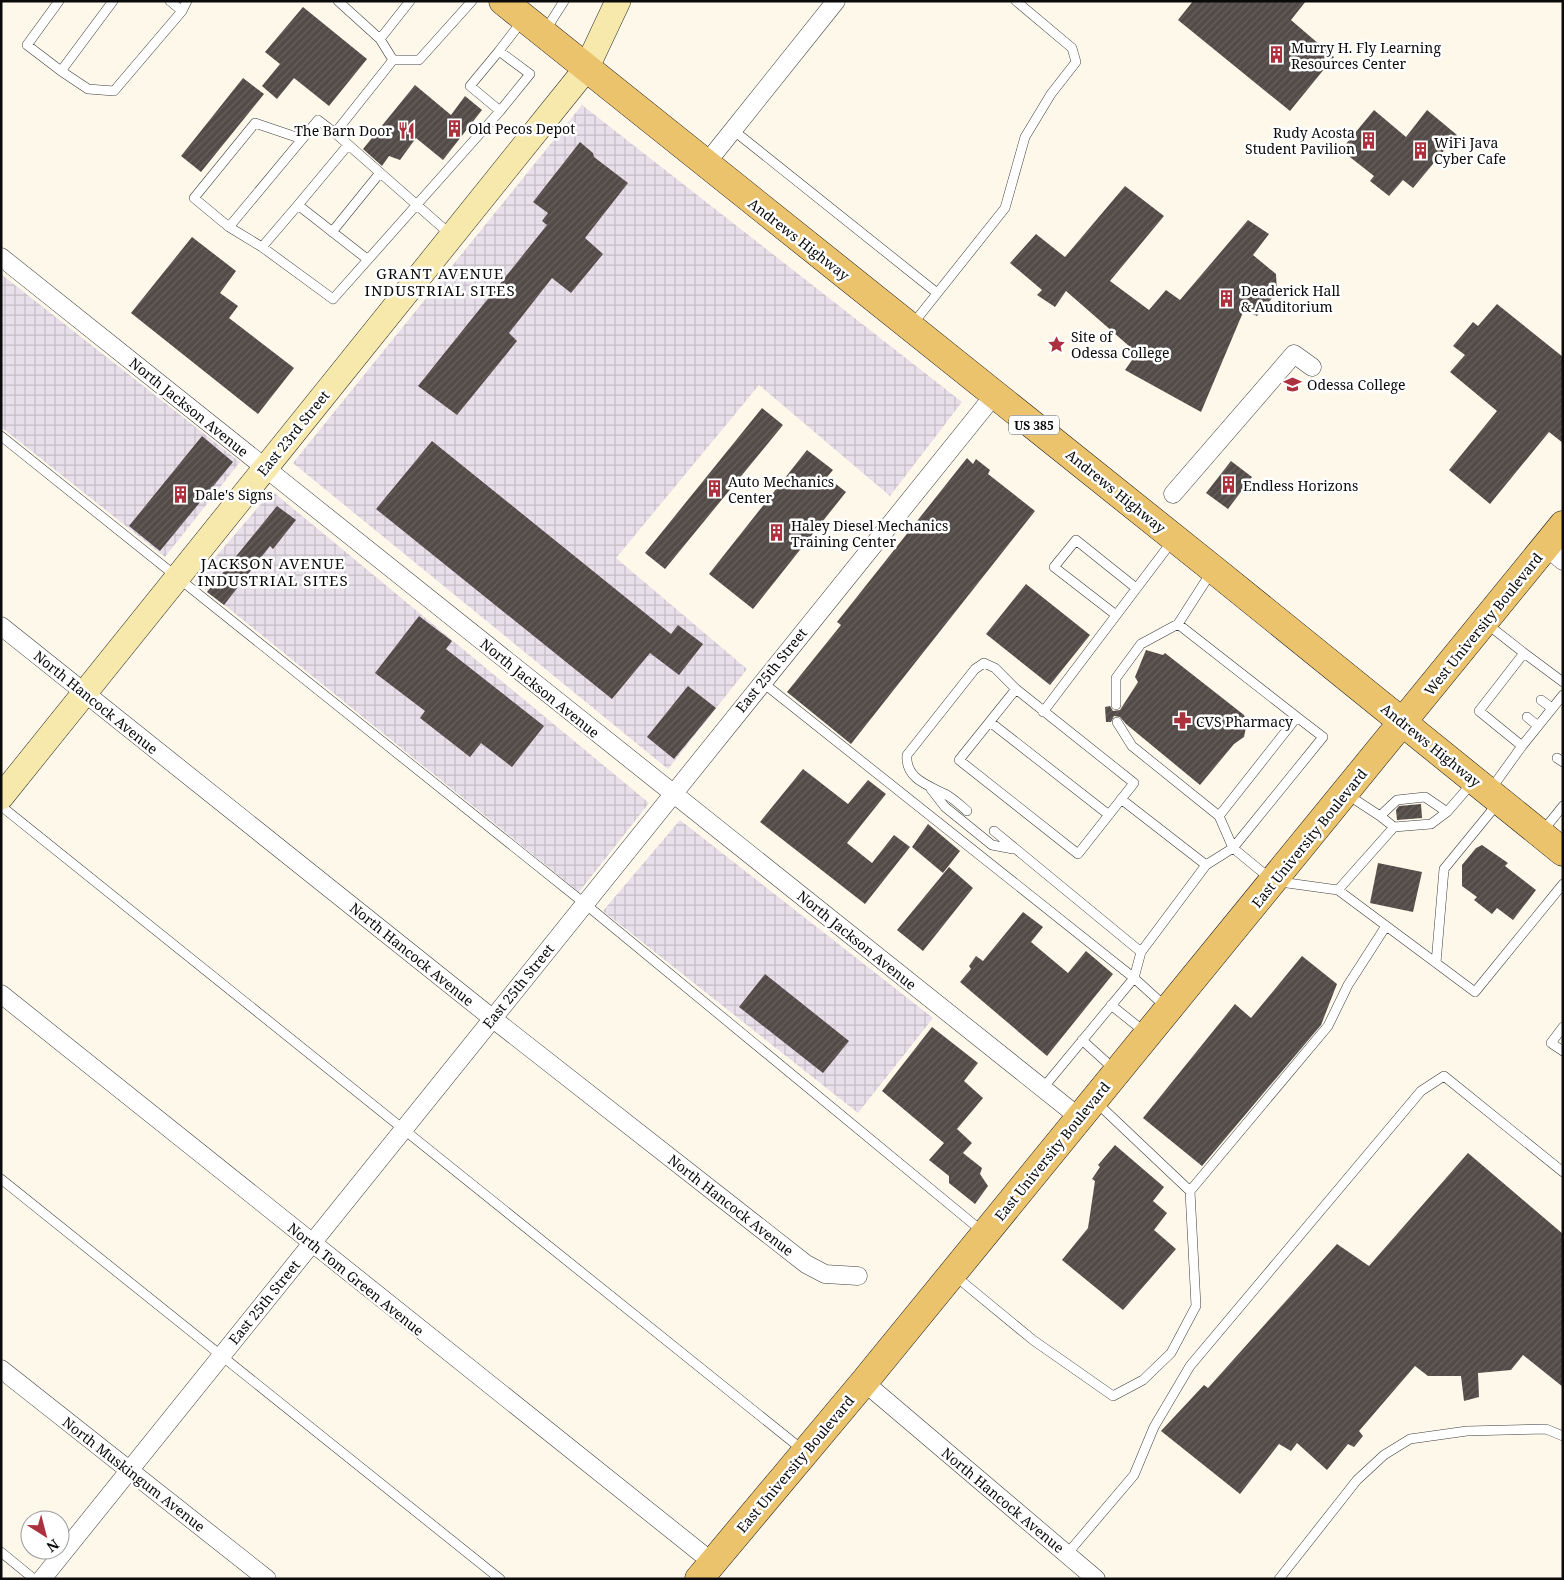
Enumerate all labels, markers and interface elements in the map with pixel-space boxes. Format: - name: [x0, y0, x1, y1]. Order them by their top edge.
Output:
- place label: Murry H. Fly Learning Resources Center: [1291, 38, 1441, 73]
- building icon: Murry H. Fly Learning Resources Center: [1267, 45, 1287, 65]
- building icon: Old Pecos Depot: [444, 118, 464, 138]
- place label: Old Pecos Depot: [468, 119, 575, 138]
- restaurant icon: The Barn Door: [396, 120, 416, 140]
- place label: The Barn Door: [294, 121, 392, 140]
- place label: Rudy Acosta Student Pavilion: [1245, 123, 1355, 158]
- building icon: Rudy Acosta Student Pavilion: [1359, 130, 1379, 150]
- place label: WiFi Java Cyber Cafe: [1434, 133, 1506, 168]
- building icon: WiFi Java Cyber Cafe: [1410, 140, 1430, 160]
- street label: Andrews Highway: [745, 194, 853, 284]
- district label: GRANT AVENUE INDUSTRIAL SITES: [364, 263, 516, 300]
- place label: Deaderick Hall & Auditorium: [1241, 281, 1341, 316]
- building icon: Deaderick Hall & Auditorium: [1217, 288, 1237, 308]
- place label: Site of Odessa College: [1071, 327, 1170, 362]
- place icon: Site of Odessa College: [1047, 334, 1067, 354]
- street label: North Jackson Avenue: [126, 353, 252, 461]
- school or university icon: Odessa College: [1283, 374, 1303, 394]
- place label: Odessa College: [1307, 375, 1406, 394]
- street label: East 23rd Street: [253, 386, 333, 480]
- road number: US 385: [1009, 416, 1059, 434]
- street label: Andrews Highway: [1062, 445, 1170, 537]
- place label: Auto Mechanics Center: [728, 472, 834, 507]
- building icon: Endless Horizons: [1219, 475, 1239, 495]
- place label: Endless Horizons: [1243, 476, 1358, 495]
- building icon: Auto Mechanics Center: [704, 479, 724, 499]
- building icon: Dale's Signs: [171, 484, 191, 504]
- place label: Dale's Signs: [195, 485, 273, 504]
- place label: Haley Diesel Mechanics Training Center: [791, 516, 948, 551]
- building icon: Haley Diesel Mechanics Training Center: [767, 523, 787, 543]
- street label: West University Boulevard: [1419, 548, 1547, 699]
- district label: JACKSON AVENUE INDUSTRIAL SITES: [197, 553, 349, 590]
- street label: East 25th Street: [731, 624, 811, 716]
- street label: North Jackson Avenue: [477, 634, 603, 742]
- street label: North Hancock Avenue: [30, 646, 162, 758]
- street label: Andrews Highway: [1377, 699, 1485, 791]
- pharmacy icon: CVS Pharmacy: [1172, 711, 1192, 731]
- place label: CVS Pharmacy: [1196, 712, 1293, 731]
- street label: East University Boulevard: [1247, 764, 1371, 911]
- street label: North Jackson Avenue: [794, 886, 920, 994]
- street label: North Hancock Avenue: [346, 898, 478, 1010]
- street label: East 25th Street: [478, 940, 558, 1032]
- street label: East University Boulevard: [990, 1077, 1114, 1224]
- street label: North Hancock Avenue: [664, 1150, 798, 1260]
- street label: North Tom Green Avenue: [284, 1218, 428, 1340]
- street label: East 25th Street: [224, 1256, 304, 1348]
- street label: East University Boulevard: [732, 1391, 858, 1537]
- street label: North Muskingum Avenue: [59, 1412, 209, 1536]
- street label: North Hancock Avenue: [938, 1443, 1068, 1557]
- north arrow: [20, 1510, 70, 1560]
- text: N: [43, 1535, 63, 1557]

